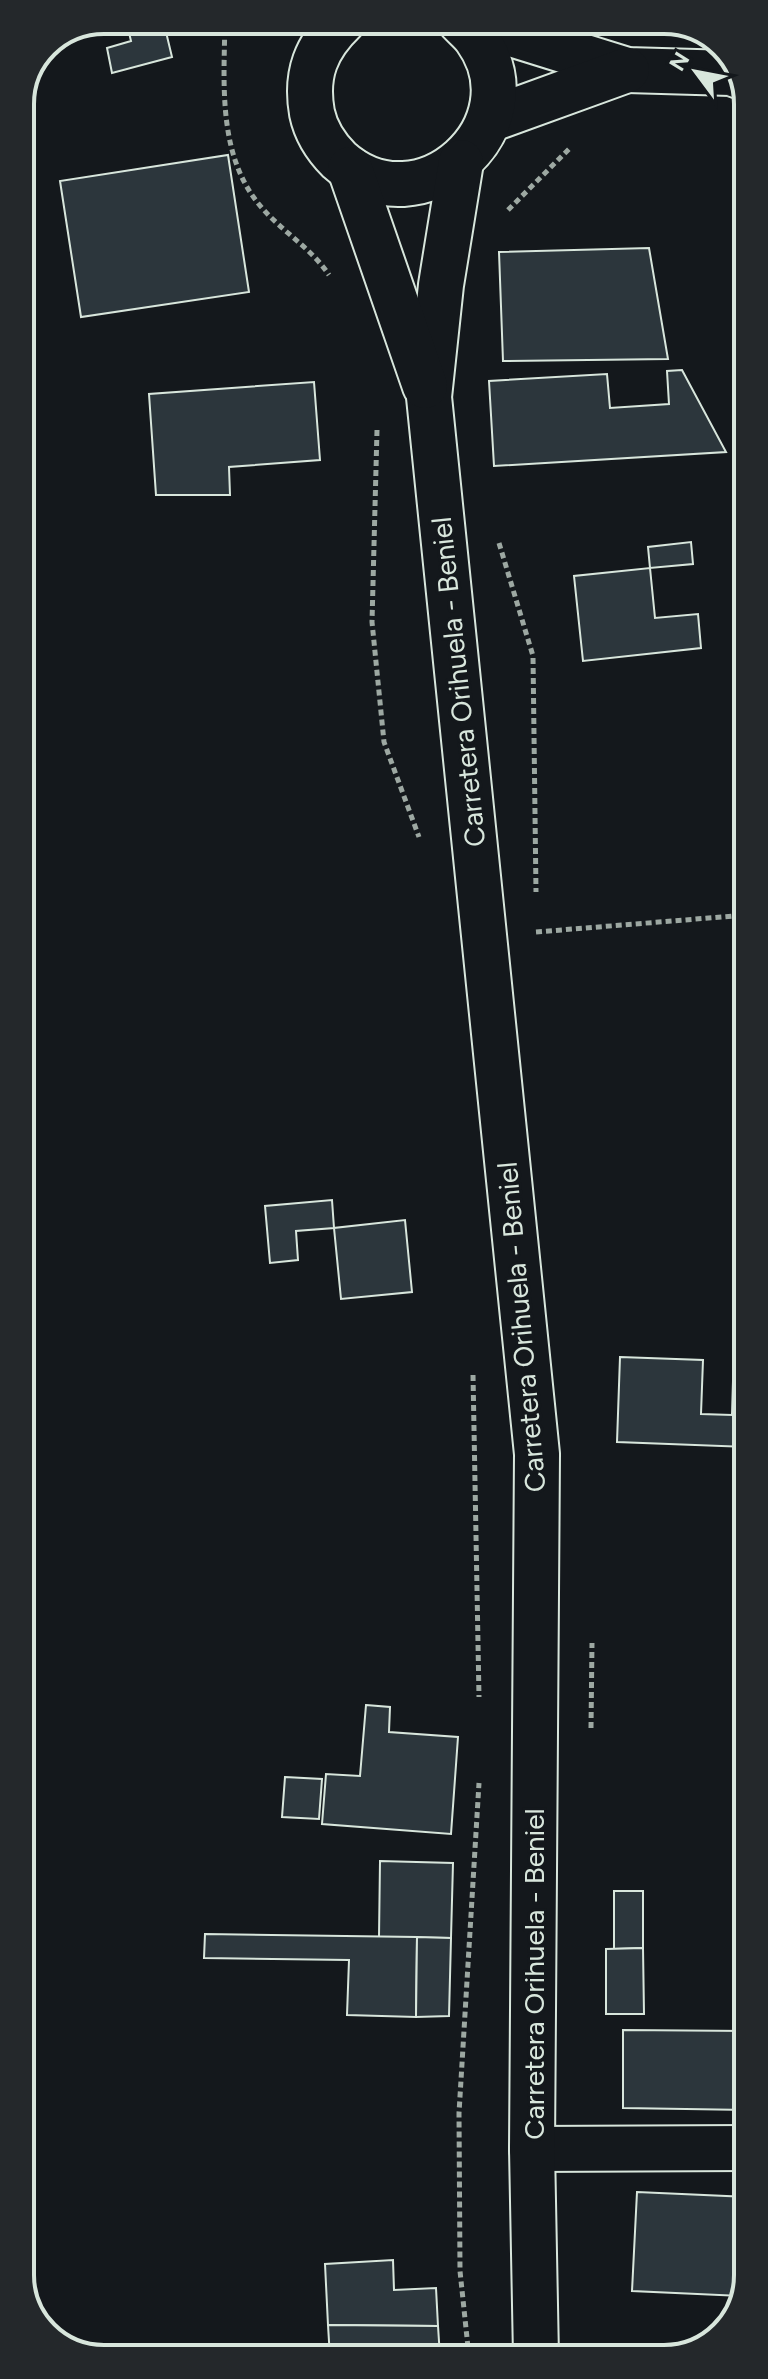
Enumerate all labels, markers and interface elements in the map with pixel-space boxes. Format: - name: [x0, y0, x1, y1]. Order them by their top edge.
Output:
- north arrow: [656, 32, 736, 112]
- text: N: [664, 47, 695, 76]
- street label: Carretera Orihuela - Beniel: [424, 515, 492, 849]
- street label: Carretera Orihuela - Beniel: [490, 1161, 552, 1493]
- street label: Carretera Orihuela - Beniel: [517, 1808, 551, 2140]

